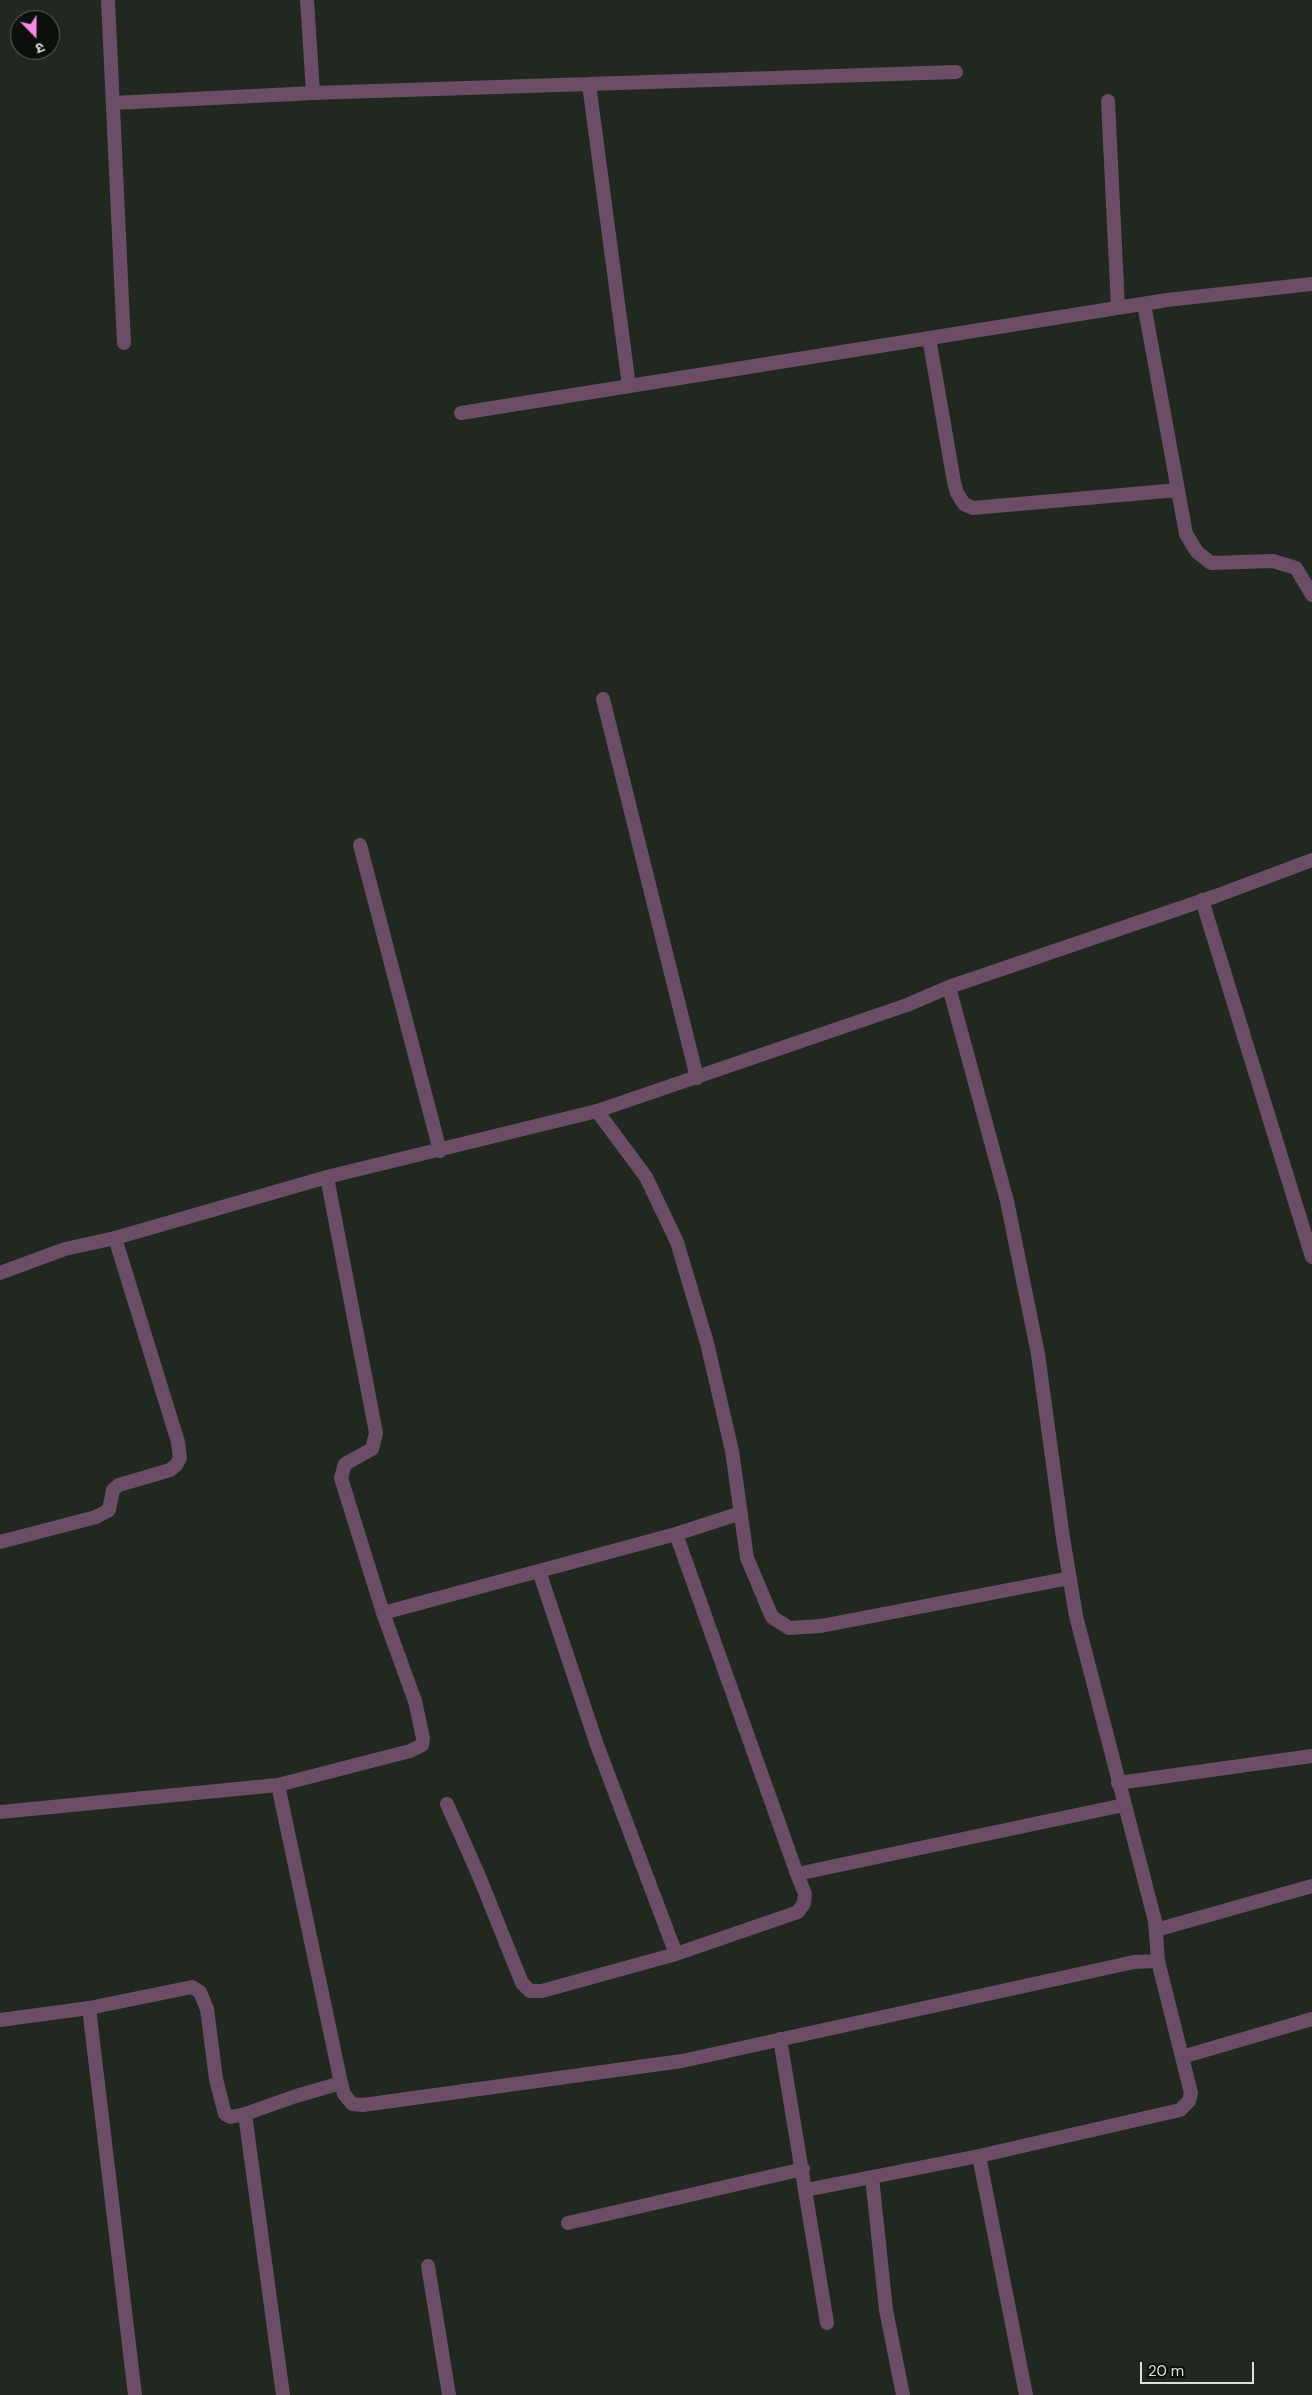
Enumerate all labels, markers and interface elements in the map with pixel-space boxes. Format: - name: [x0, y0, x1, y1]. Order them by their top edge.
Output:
- north arrow: [10, 10, 60, 60]
- text: उ: [33, 38, 47, 58]
- scale bar: [1142, 2352, 1256, 2384]
- text: 20 m: [1148, 2361, 1184, 2381]

